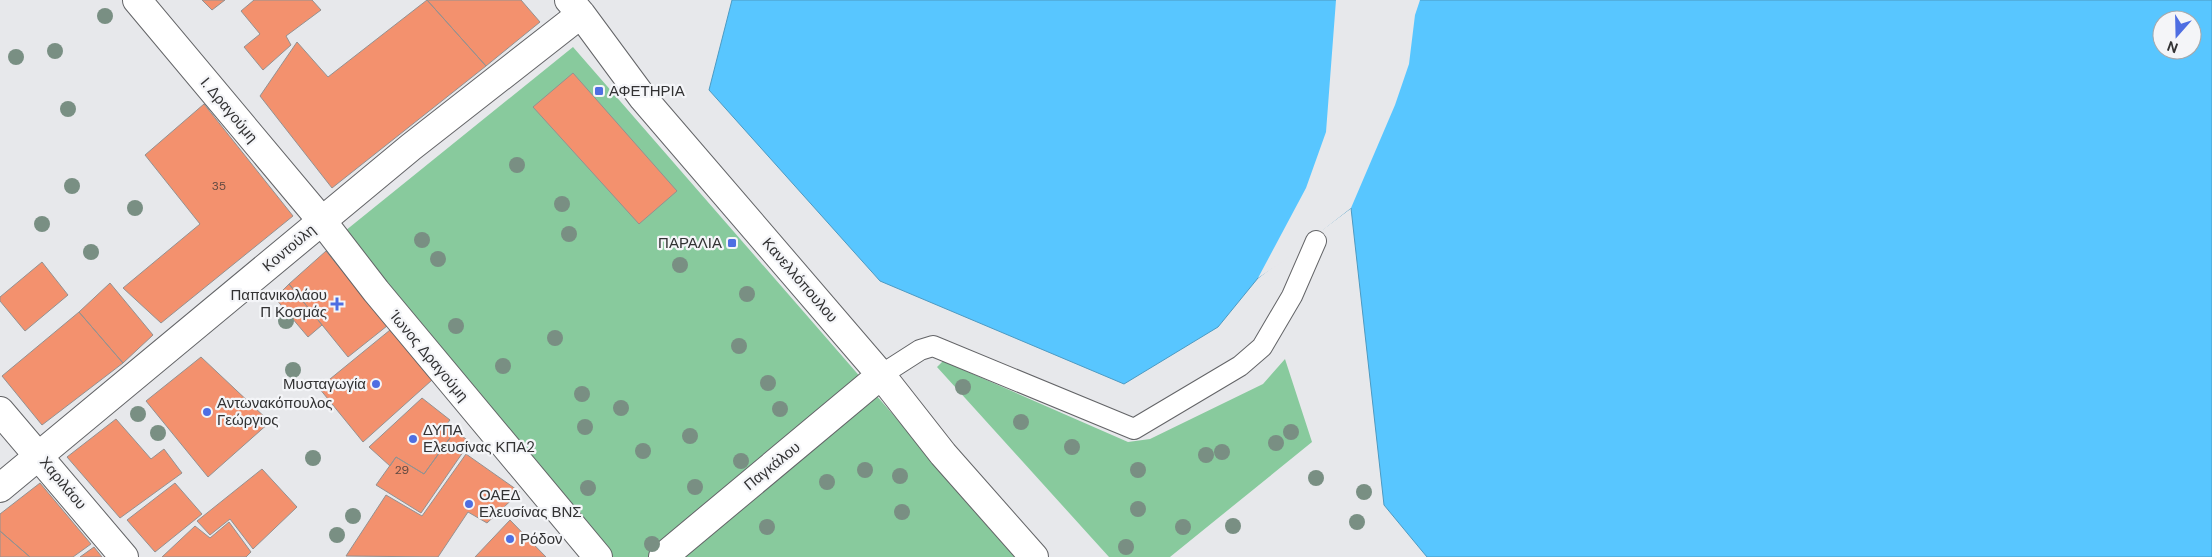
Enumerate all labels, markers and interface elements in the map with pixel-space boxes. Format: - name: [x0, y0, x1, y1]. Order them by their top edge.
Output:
- north arrow: [2152, 10, 2202, 60]
- text: N: [2165, 37, 2180, 57]
- street label: Ι. Δραγούμη: [196, 73, 262, 147]
- place label: ΑΦΕΤΗΡΙΑ: [609, 81, 685, 101]
- marker: ΑΦΕΤΗΡΙΑ: [593, 85, 605, 97]
- house number: 35: [212, 178, 226, 194]
- street label: Κοντούλη: [258, 220, 320, 276]
- place label: ΠΑΡΑΛΙΑ: [658, 233, 722, 253]
- street label: Κανελλόπουλου: [758, 233, 842, 327]
- marker: ΠΑΡΑΛΙΑ: [726, 237, 738, 249]
- place label: Παπανικολάου Π Κοσμάς: [230, 285, 327, 322]
- marker: Παπανικολάου Π Κοσμάς: [331, 298, 343, 310]
- street label: Ίωνος Δραγούμη: [384, 306, 473, 406]
- place label: Μυσταγωγία: [283, 374, 366, 394]
- marker: Μυσταγωγία: [370, 378, 382, 390]
- place label: Αντωνακόπουλος Γεώργιος: [217, 393, 333, 430]
- marker: Αντωνακόπουλος Γεώργιος: [201, 406, 213, 418]
- place label: ΔΥΠΑ Ελευσίνας ΚΠΑ2: [423, 420, 535, 457]
- marker: ΔΥΠΑ Ελευσίνας ΚΠΑ2: [407, 433, 419, 445]
- street label: Παγκάλου: [740, 437, 804, 495]
- street label: Χαριλάου: [35, 452, 91, 514]
- house number: 29: [395, 462, 409, 478]
- place label: ΟΑΕΔ Ελευσίνας ΒΝΣ: [479, 485, 582, 522]
- marker: ΟΑΕΔ Ελευσίνας ΒΝΣ: [463, 498, 475, 510]
- place label: Ρόδον: [520, 529, 563, 549]
- marker: Ρόδον: [504, 533, 516, 545]

